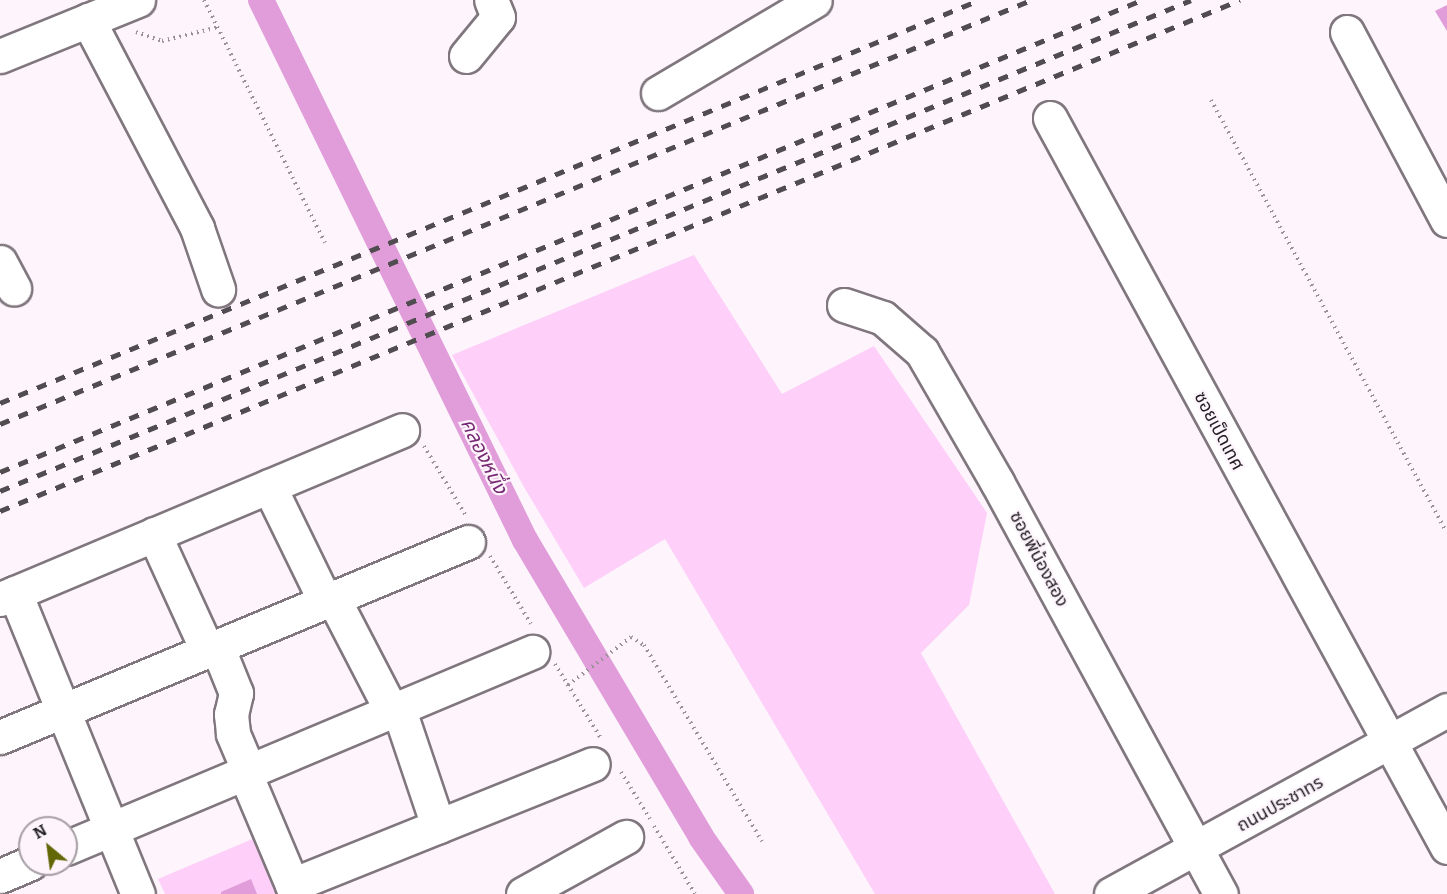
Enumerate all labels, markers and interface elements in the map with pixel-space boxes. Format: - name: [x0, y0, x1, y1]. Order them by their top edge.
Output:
- street label: ซอยเป็ดเทศ: [1189, 388, 1249, 474]
- water label: คลองหนึ่ง: [456, 414, 512, 498]
- street label: ซอยพี่น้องสอง: [1005, 508, 1073, 610]
- street label: ถนนประชาทร: [1233, 771, 1327, 837]
- north arrow: [18, 816, 78, 876]
- text: N: [30, 820, 50, 843]

